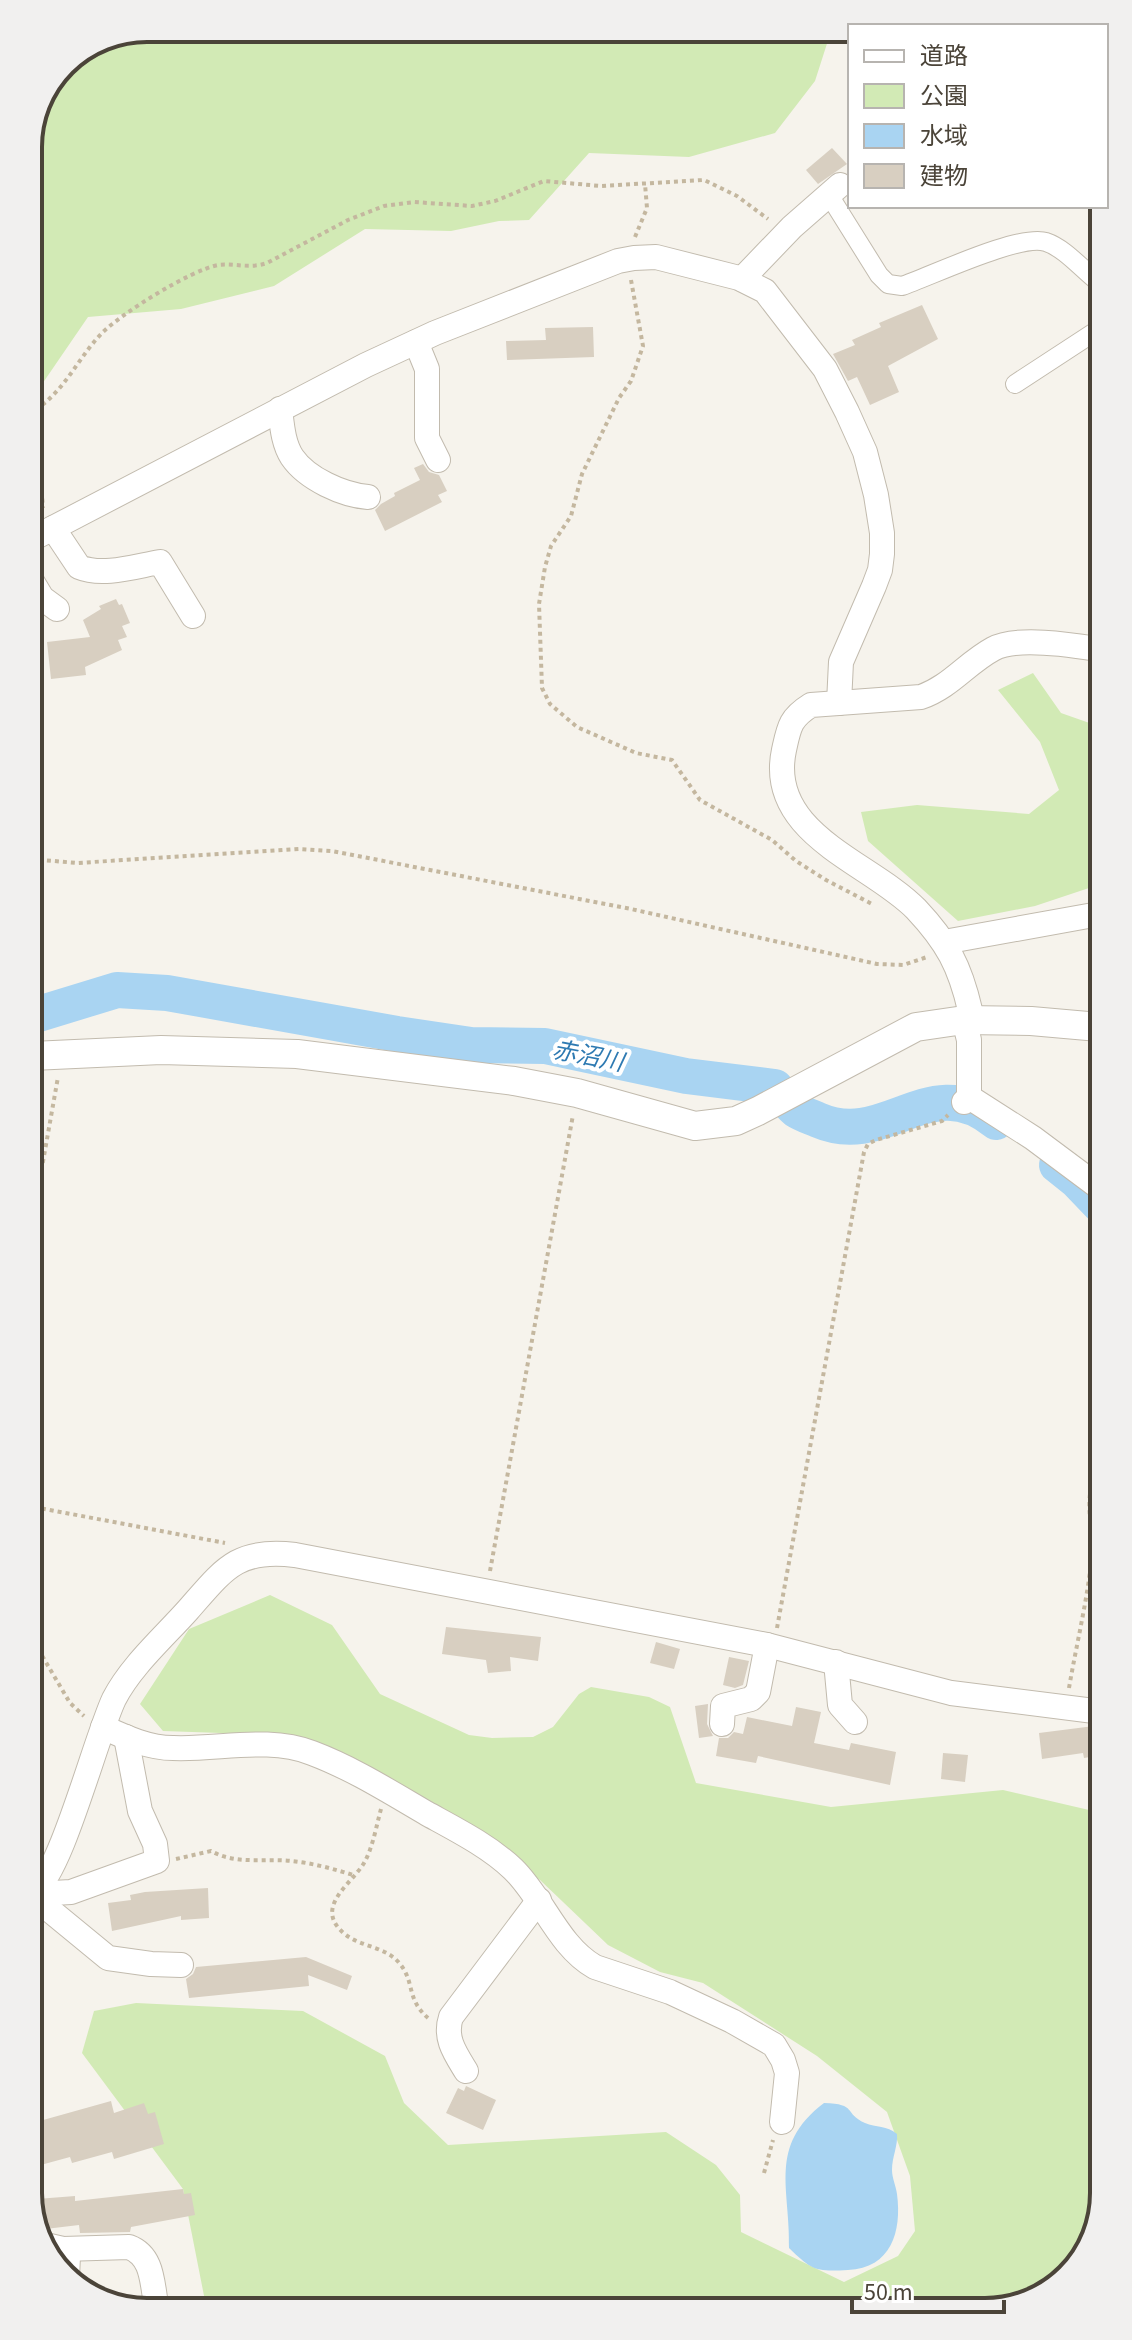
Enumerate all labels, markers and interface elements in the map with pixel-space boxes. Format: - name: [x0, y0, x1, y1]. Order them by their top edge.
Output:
- legend: [848, 24, 1108, 208]
- text: 道路: [920, 39, 968, 74]
- text: 公園: [920, 79, 968, 114]
- text: 水域: [920, 119, 968, 154]
- text: 建物: [920, 159, 968, 194]
- water label: 赤沼川: [549, 1032, 630, 1081]
- scale bar: [852, 2264, 1004, 2314]
- text: 50 m: [864, 2275, 913, 2310]

